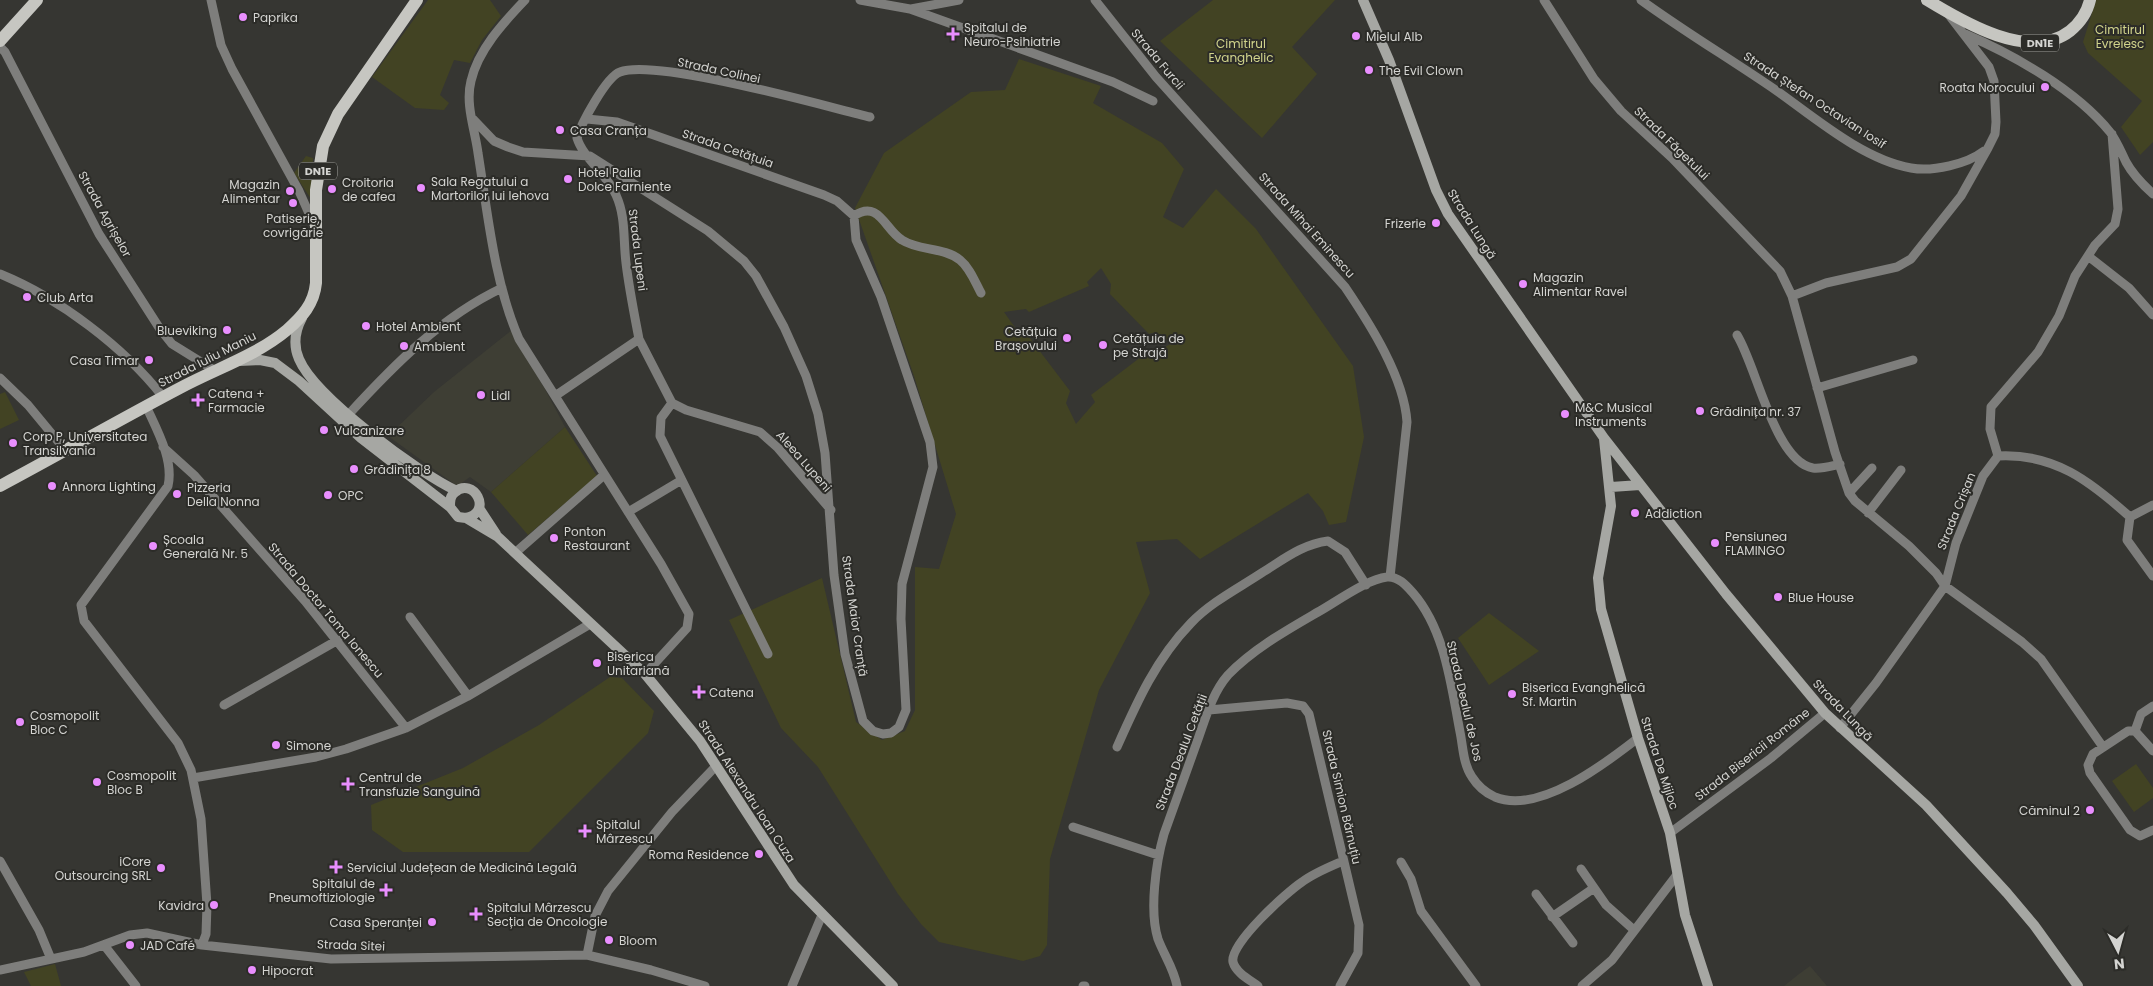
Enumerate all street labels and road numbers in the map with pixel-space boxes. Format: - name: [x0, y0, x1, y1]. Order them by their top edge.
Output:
- street label: Strada Furcii: [1127, 25, 1189, 93]
- road number: DN1E: [2021, 34, 2059, 52]
- street label: Strada Ștefan Octavian Iosif: [1740, 47, 1890, 153]
- street label: Strada Colinei: [676, 53, 762, 87]
- street label: Strada Făgetului: [1631, 103, 1713, 183]
- street label: Strada Cetățuia: [680, 124, 776, 172]
- road number: DN1E: [299, 162, 337, 180]
- street label: Strada Agrișelor: [74, 168, 136, 261]
- street label: Strada Mihai Eminescu: [1255, 169, 1359, 281]
- street label: Strada Lungă: [1444, 185, 1500, 263]
- street label: Strada Lupeni: [625, 208, 651, 292]
- street label: Strada Iuliu Maniu: [155, 327, 259, 391]
- street label: Aleea Lupeni: [773, 427, 835, 495]
- street label: Strada Crișan: [1933, 470, 1979, 552]
- street label: Strada Doctor Toma Ionescu: [264, 539, 388, 681]
- street label: Strada Maior Cranță: [838, 554, 872, 678]
- street label: Strada Dealul de Jos: [1443, 639, 1487, 763]
- street label: Strada Lungă: [1809, 675, 1877, 745]
- street label: Strada Dealul Cetății: [1151, 691, 1211, 813]
- street label: Strada Bisericii Române: [1691, 704, 1813, 804]
- street label: Strada De Mijloc: [1637, 714, 1683, 812]
- street label: Strada Alexandru Ioan Cuza: [694, 716, 800, 866]
- street label: Strada Simion Bărnuțiu: [1318, 728, 1366, 866]
- street label: Strada Sitei: [317, 935, 385, 955]

